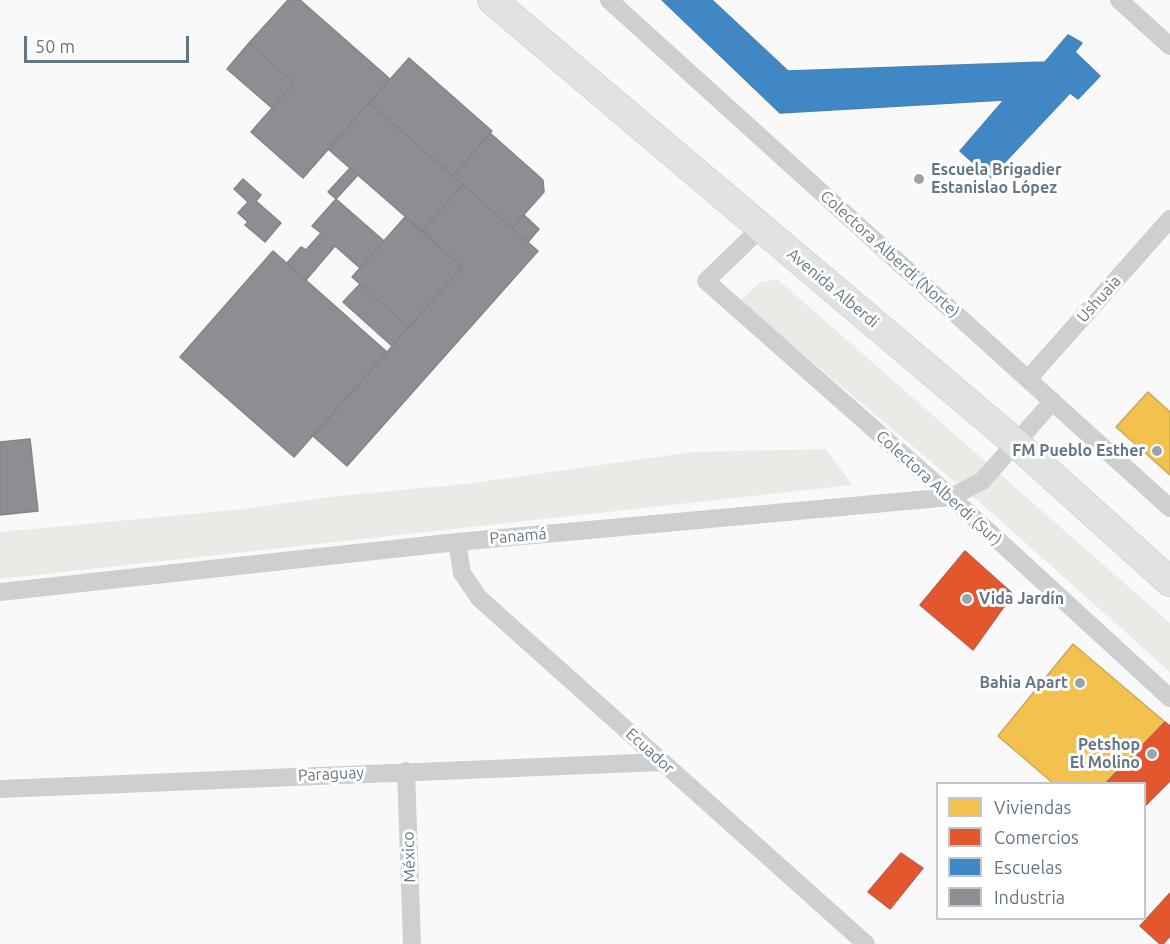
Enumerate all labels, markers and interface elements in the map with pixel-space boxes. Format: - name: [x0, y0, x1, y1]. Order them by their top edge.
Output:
- scale bar: [27, 24, 192, 62]
- text: 50 m: [35, 36, 75, 56]
- place label: Escuela Brigadier Estanislao López: [931, 160, 1062, 198]
- marker: Escuela Brigadier Estanislao López: [912, 172, 926, 186]
- street label: Colectora Alberdi (Norte): [816, 186, 964, 322]
- street label: Avenida Alberdi: [783, 244, 883, 332]
- street label: Ushuaia: [1073, 272, 1125, 326]
- street label: Colectora Alberdi (Sur): [872, 427, 1006, 549]
- place label: FM Pueblo Esther: [1012, 441, 1145, 461]
- marker: FM Pueblo Esther: [1150, 444, 1164, 458]
- street label: Panamá: [489, 524, 547, 548]
- place label: Vida Jardín: [979, 589, 1064, 609]
- marker: Vida Jardín: [960, 592, 974, 606]
- place label: Bahia Apart: [979, 673, 1068, 693]
- marker: Bahia Apart: [1073, 676, 1087, 690]
- street label: Ecuador: [622, 724, 678, 778]
- place label: Petshop El Molino: [1070, 735, 1140, 773]
- marker: Petshop El Molino: [1145, 747, 1159, 761]
- street label: Paraguay: [297, 763, 365, 785]
- legend: [936, 782, 1146, 920]
- text: Viviendas: [994, 797, 1071, 817]
- text: Comercios: [994, 827, 1079, 847]
- street label: México: [399, 831, 419, 883]
- text: Escuelas: [994, 857, 1062, 877]
- text: Industria: [994, 887, 1065, 907]

